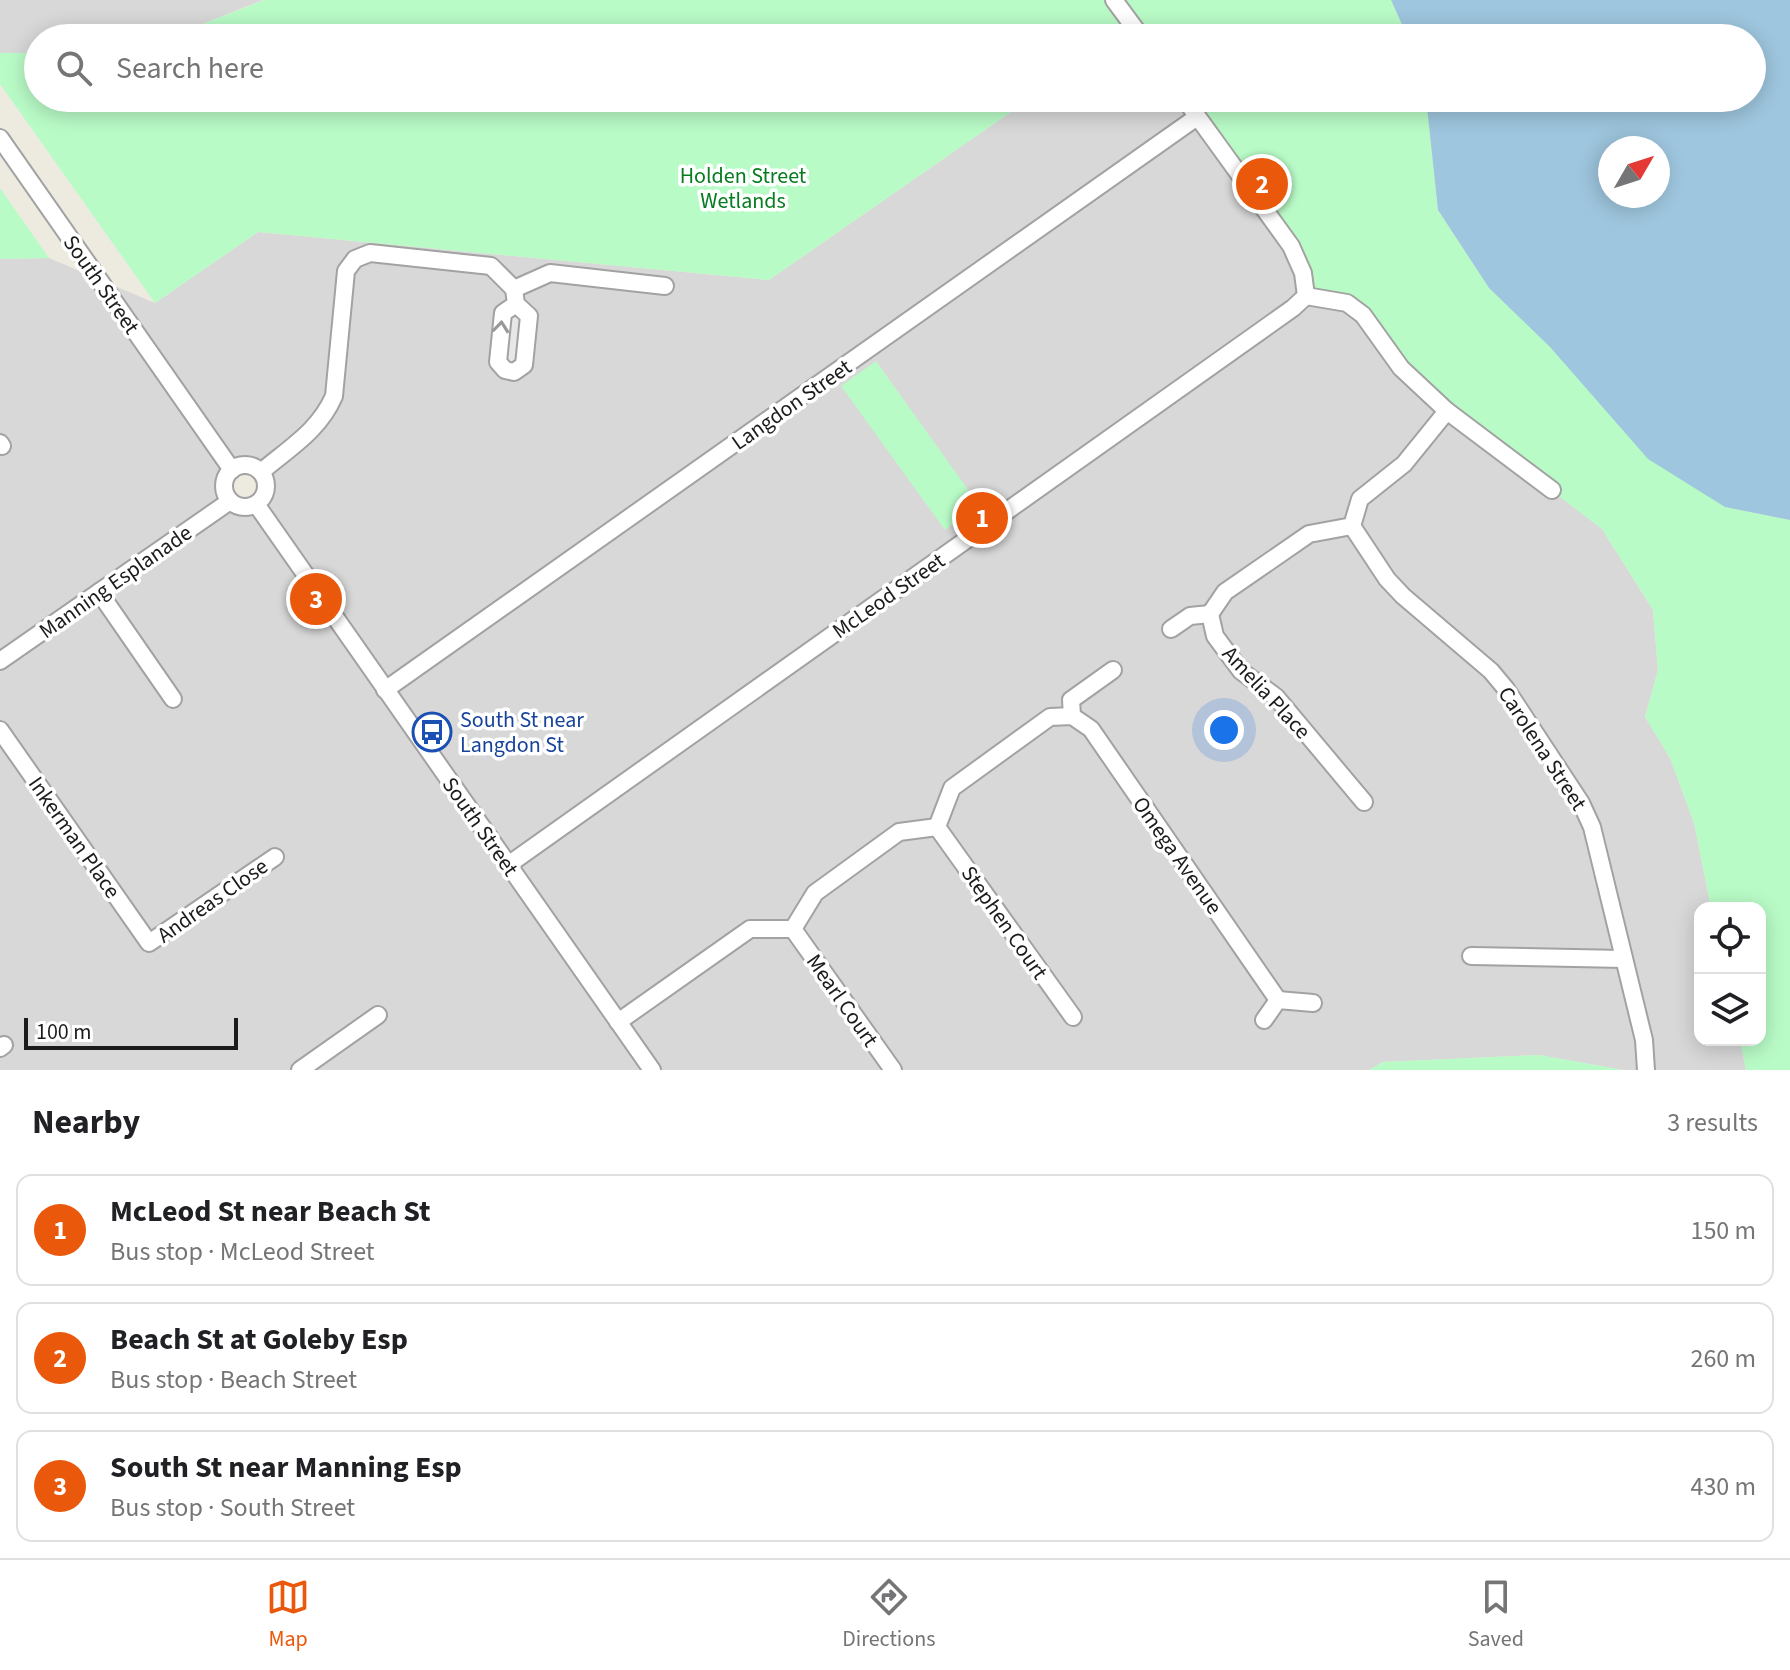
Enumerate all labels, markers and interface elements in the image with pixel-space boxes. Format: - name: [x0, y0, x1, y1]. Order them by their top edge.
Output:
- search box: [24, 24, 1766, 112]
- icon: search: [52, 46, 96, 90]
- text: Search here: [116, 47, 264, 90]
- north arrow: [1598, 136, 1670, 208]
- pin: 2: [1236, 154, 1288, 214]
- park label: Holden Street Wetlands: [680, 160, 807, 217]
- street label: South Street: [55, 228, 147, 341]
- one-way arrow: [493, 320, 510, 333]
- street label: Langdon Street: [725, 351, 859, 458]
- pin: 1: [956, 488, 1008, 548]
- street label: Manning Esplanade: [33, 517, 199, 647]
- street label: McLeod Street: [826, 545, 952, 647]
- pin: 3: [290, 569, 342, 629]
- street label: Amelia Place: [1215, 639, 1318, 747]
- street label: Carolena Street: [1490, 680, 1595, 817]
- place label: South St near Langdon St: [460, 704, 584, 761]
- your location: [1204, 710, 1244, 750]
- bus stop icon: South St near Langdon St: [411, 711, 453, 753]
- street label: Inkerman Place: [20, 770, 128, 905]
- street label: South Street: [434, 770, 526, 883]
- street label: Omega Avenue: [1125, 790, 1230, 921]
- street label: Andreas Close: [151, 851, 275, 951]
- street label: Stephen Court: [953, 859, 1056, 986]
- map controls: [1694, 902, 1766, 1046]
- button: locate: [1694, 902, 1766, 974]
- street label: Mearl Court: [798, 948, 886, 1054]
- button: layers: [1694, 974, 1766, 1046]
- scale bar: [24, 1014, 238, 1050]
- text: 100 m: [36, 1016, 91, 1048]
- text: Nearby: [32, 1098, 140, 1147]
- text: 3 results: [1667, 1104, 1758, 1141]
- text: McLeod St near Beach St: [110, 1190, 431, 1233]
- text: 1: [53, 1212, 67, 1249]
- text: 150 m: [1690, 1212, 1756, 1249]
- text: Bus stop · McLeod Street: [110, 1233, 375, 1270]
- text: Beach St at Goleby Esp: [110, 1318, 408, 1361]
- text: 2: [53, 1340, 67, 1377]
- text: 260 m: [1690, 1340, 1756, 1377]
- text: Bus stop · Beach Street: [110, 1361, 357, 1398]
- text: South St near Manning Esp: [110, 1446, 462, 1489]
- text: 3: [53, 1468, 67, 1505]
- text: 430 m: [1690, 1468, 1756, 1505]
- text: Bus stop · South Street: [110, 1489, 355, 1526]
- tab: Map: [266, 1575, 310, 1655]
- tab: Directions: [842, 1575, 935, 1655]
- tab: Saved: [1468, 1575, 1524, 1655]

